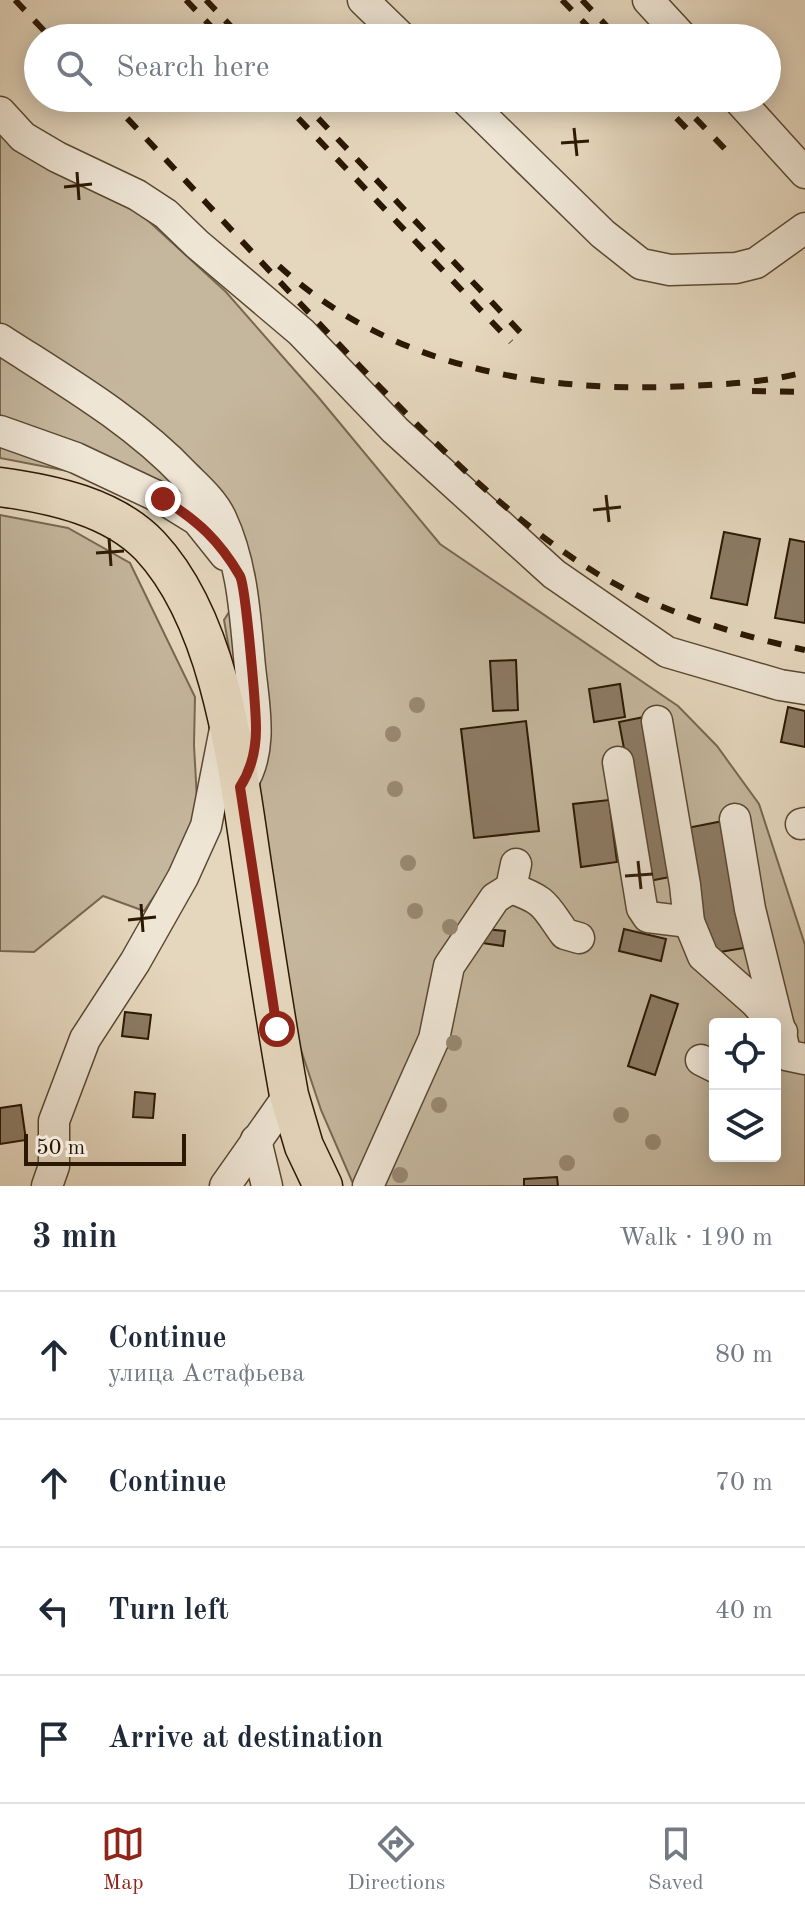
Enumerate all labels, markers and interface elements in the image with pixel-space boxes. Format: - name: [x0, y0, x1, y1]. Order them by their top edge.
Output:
- search box: [24, 24, 781, 112]
- icon: search: [52, 46, 96, 90]
- text: Search here: [116, 53, 270, 83]
- route end: [145, 481, 181, 517]
- route start: [259, 1011, 295, 1047]
- map controls: [709, 1018, 781, 1162]
- button: locate: [709, 1018, 781, 1090]
- button: layers: [709, 1090, 781, 1162]
- scale bar: [24, 1130, 186, 1166]
- text: 50 m: [36, 1137, 85, 1159]
- text: 3 min: [32, 1221, 117, 1255]
- text: Walk · 190 m: [619, 1225, 773, 1251]
- text: Continue: [108, 1324, 227, 1354]
- icon: ahead: [32, 1333, 76, 1377]
- text: 80 m: [715, 1342, 773, 1368]
- text: улица Астафьева: [108, 1361, 305, 1387]
- icon: ahead: [32, 1461, 76, 1505]
- text: Continue: [108, 1468, 227, 1498]
- text: 70 m: [715, 1470, 773, 1496]
- icon: left: [32, 1589, 76, 1633]
- text: Turn left: [108, 1596, 229, 1626]
- text: 40 m: [715, 1598, 773, 1624]
- icon: arrive: [32, 1717, 76, 1761]
- text: Arrive at destination: [108, 1724, 383, 1754]
- tab: Map: [101, 1822, 145, 1897]
- tab: Directions: [348, 1822, 445, 1897]
- tab: Saved: [648, 1822, 704, 1897]

